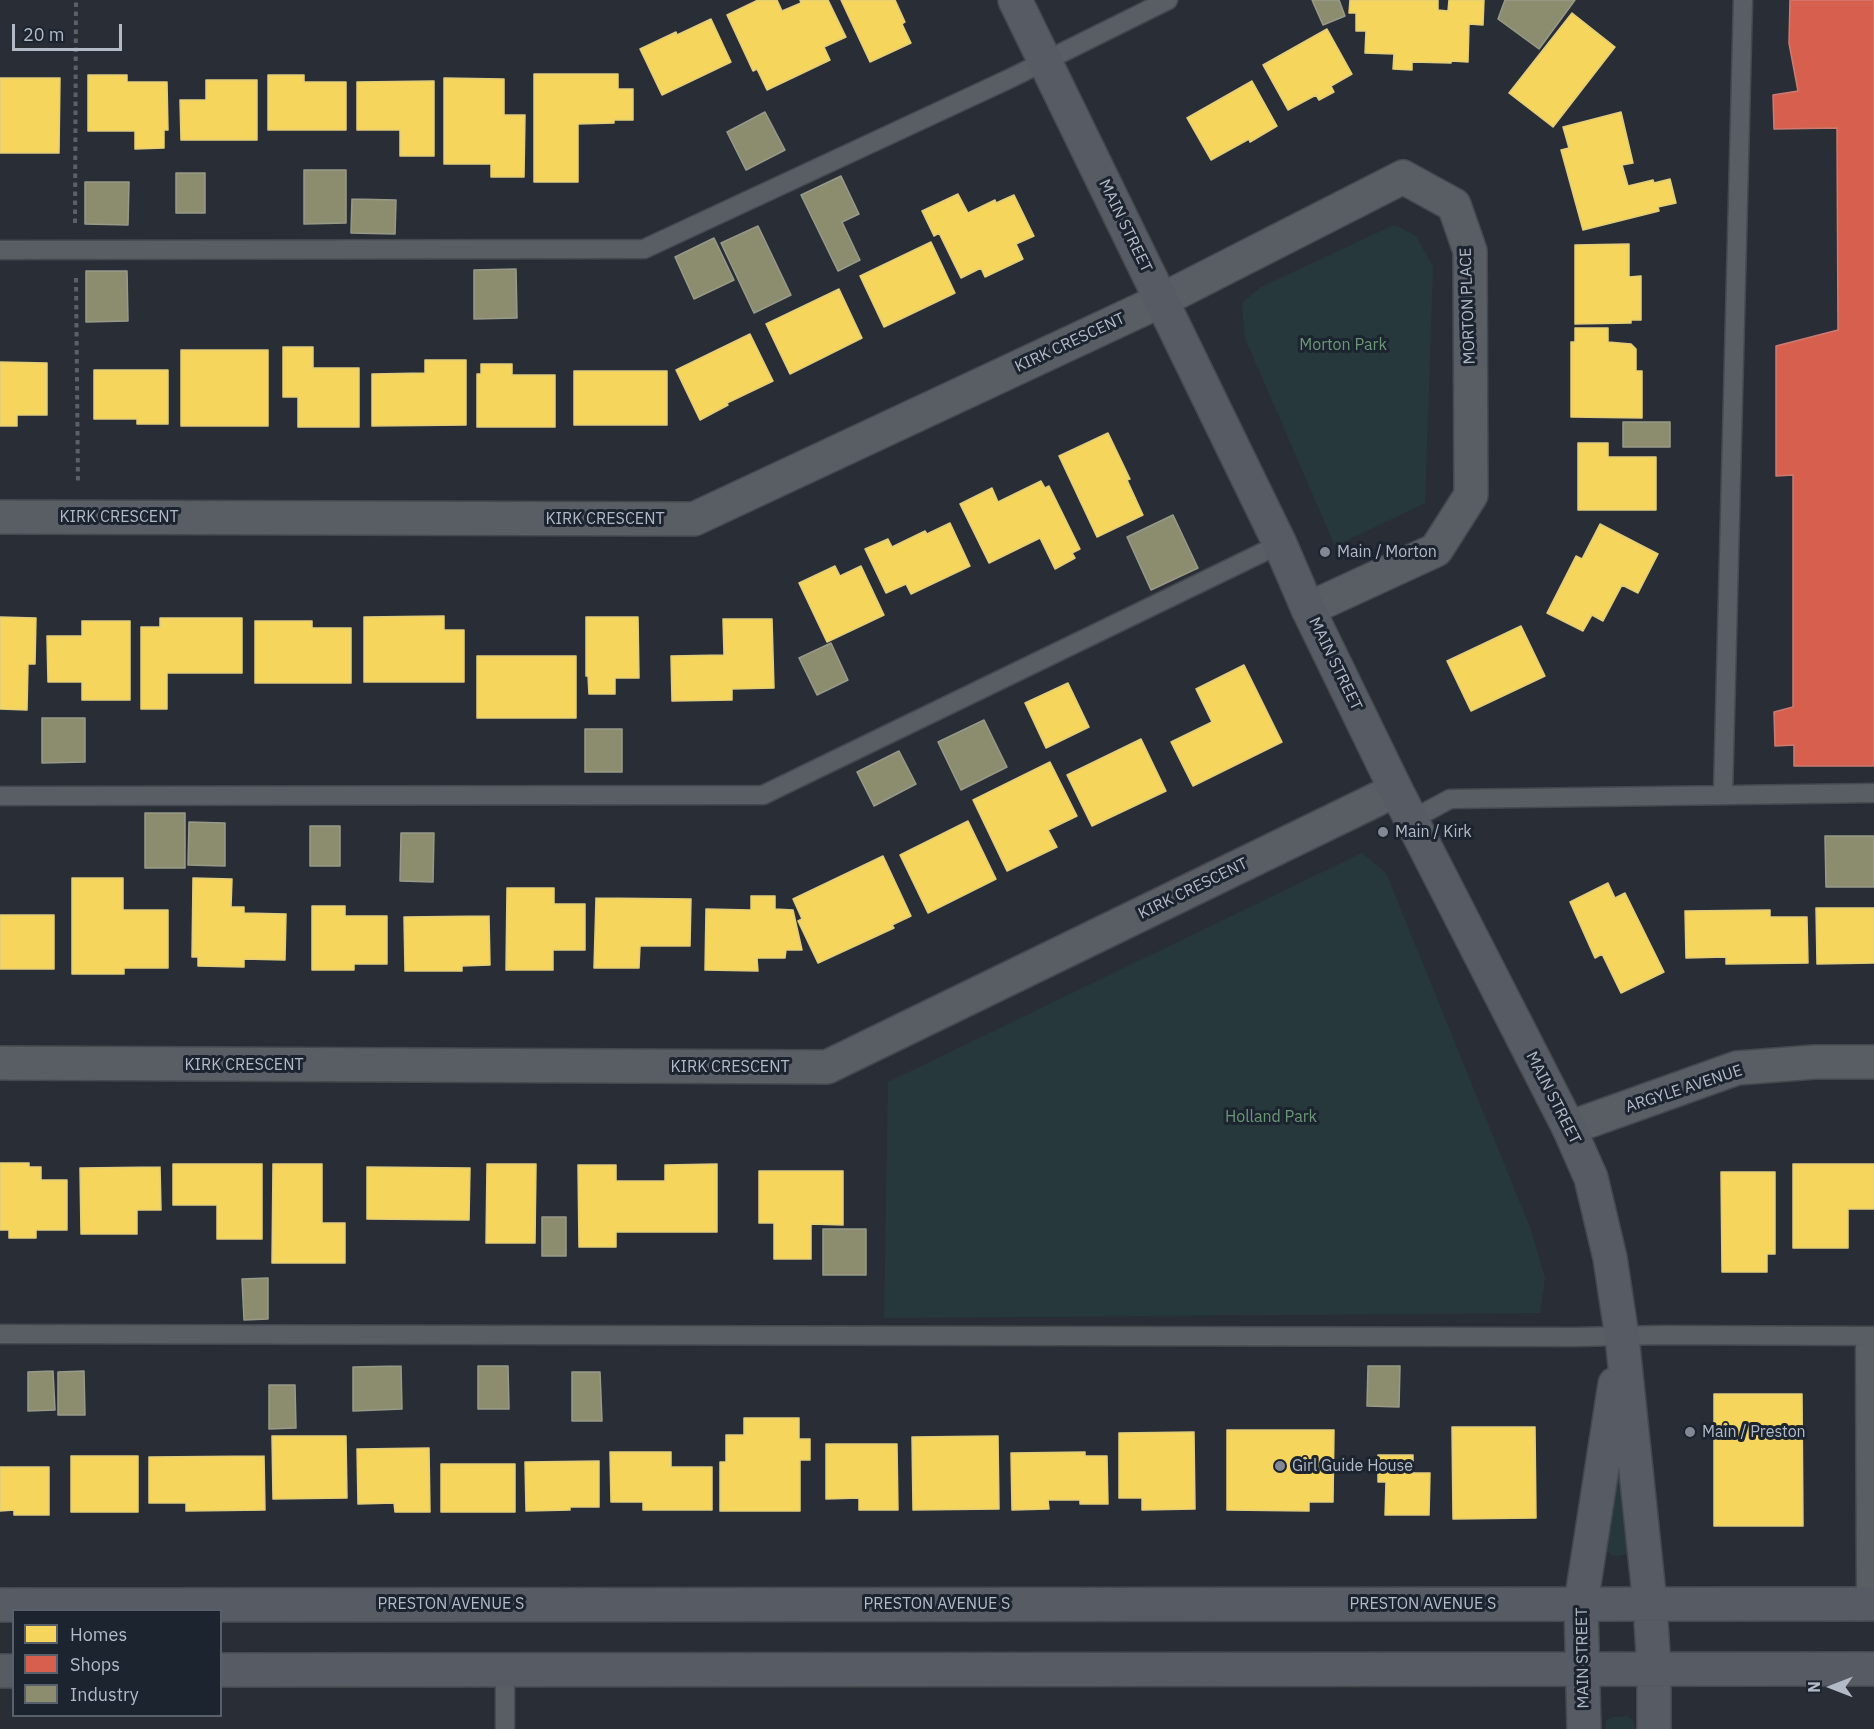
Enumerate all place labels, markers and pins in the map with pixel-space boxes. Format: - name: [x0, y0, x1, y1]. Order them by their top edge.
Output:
- place label: Main / Morton: [1337, 542, 1437, 562]
- marker: Main / Morton: [1318, 545, 1332, 559]
- place label: Main / Kirk: [1395, 822, 1472, 842]
- marker: Main / Kirk: [1376, 825, 1390, 839]
- place label: Main / Preston: [1702, 1422, 1806, 1442]
- marker: Main / Preston: [1683, 1425, 1697, 1439]
- place label: Girl Guide House: [1292, 1456, 1413, 1476]
- marker: Girl Guide House: [1273, 1459, 1287, 1473]

